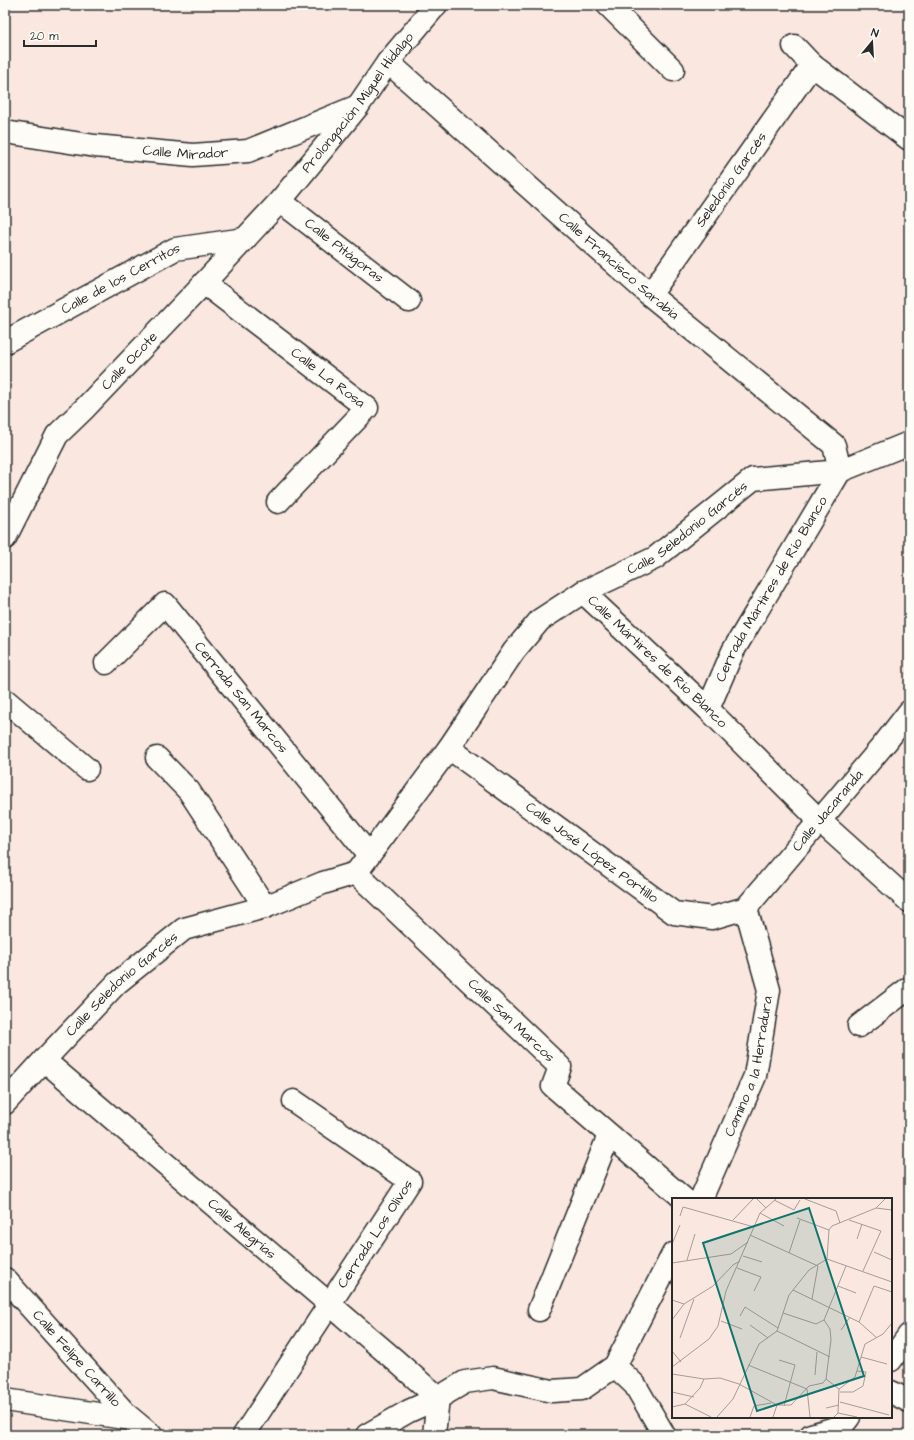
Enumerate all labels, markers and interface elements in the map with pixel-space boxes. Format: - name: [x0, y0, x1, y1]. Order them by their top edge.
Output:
- scale bar: [24, 22, 96, 48]
- north arrow: [852, 22, 892, 62]
- text: N: [869, 25, 881, 41]
- text: 20 m: [30, 28, 59, 45]
- street label: Prolongación Miguel Hidalgo: [297, 28, 419, 177]
- street label: Seledonio Garcés: [691, 128, 772, 231]
- street label: Calle Mirador: [142, 140, 229, 165]
- street label: Calle Francisco Sarabia: [554, 208, 683, 325]
- street label: Calle Pitágoras: [300, 213, 388, 288]
- street label: Calle de los Cerritos: [57, 238, 181, 319]
- street label: Calle Ocote: [97, 327, 163, 395]
- street label: Calle La Rosa: [286, 343, 369, 413]
- street label: Calle Seledonio Garcés: [624, 477, 752, 580]
- street label: Cerrada Mártires de Río Blanco: [711, 492, 833, 685]
- street label: Calle Mártires de Río Blanco: [583, 591, 732, 733]
- street label: Cerrada San Marcos: [189, 637, 293, 758]
- street label: Calle Jacaranda: [788, 766, 868, 856]
- street label: Calle José López Portillo: [521, 797, 662, 908]
- street label: Calle Seledonio Garcés: [61, 927, 183, 1041]
- street label: Calle San Marcos: [463, 974, 559, 1067]
- street label: Camino a la Herradura: [720, 995, 778, 1140]
- street label: Cerrada Los Olivos: [332, 1176, 418, 1292]
- street label: Calle Alegrías: [203, 1194, 280, 1264]
- inset map: [672, 1198, 892, 1418]
- street label: Calle Felipe Carrillo: [28, 1306, 125, 1412]

